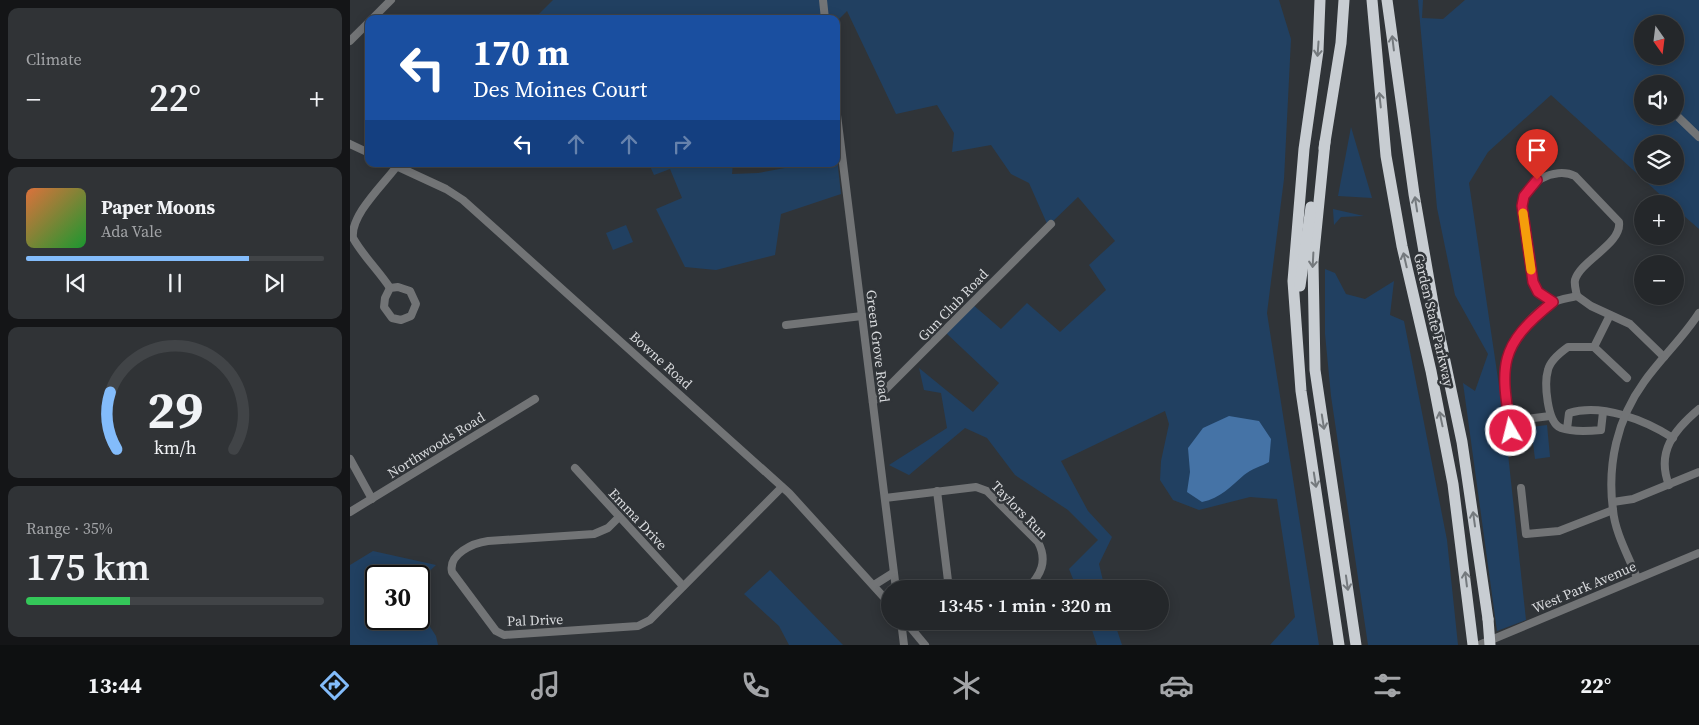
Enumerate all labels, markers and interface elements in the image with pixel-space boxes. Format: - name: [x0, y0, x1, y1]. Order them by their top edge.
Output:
- north arrow: [1634, 15, 1684, 65]
- map controls: [1634, 15, 1684, 305]
- text: 170 m: [473, 29, 569, 77]
- icon: left: [390, 35, 455, 100]
- one-way arrow: [1388, 36, 1398, 52]
- one-way arrow: [1313, 40, 1322, 56]
- text: Climate: [26, 48, 82, 70]
- text: 22°: [149, 72, 201, 124]
- text: Des Moines Court: [473, 74, 647, 104]
- button: sound: [1634, 75, 1684, 125]
- text: −: [26, 80, 41, 118]
- text: +: [309, 80, 324, 118]
- one-way arrow: [1375, 92, 1385, 108]
- pin: [1516, 129, 1558, 180]
- icon: left: [509, 130, 537, 158]
- icon: ahead: [562, 130, 590, 158]
- icon: ahead: [615, 130, 643, 158]
- icon: right: [668, 130, 696, 158]
- button: layers: [1634, 135, 1684, 185]
- icon: arrive: [1523, 136, 1551, 164]
- text: Paper Moons: [101, 194, 215, 220]
- button: +: [1634, 195, 1684, 245]
- one-way arrow: [1410, 197, 1420, 213]
- text: Ada Vale: [101, 220, 162, 242]
- street label: Garden State Parkway: [1409, 251, 1459, 389]
- one-way arrow: [1309, 252, 1318, 268]
- one-way arrow: [1400, 253, 1409, 269]
- button: −: [1634, 255, 1684, 305]
- street label: Gun Club Road: [913, 264, 993, 346]
- icon: previous: [62, 269, 90, 297]
- icon: pause: [161, 269, 189, 297]
- icon: next: [260, 269, 288, 297]
- street label: Green Grove Road: [861, 289, 895, 403]
- street label: Bowne Road: [625, 327, 697, 393]
- text: 29: [147, 374, 203, 445]
- position arrow: [1484, 404, 1536, 456]
- street label: Northwoods Road: [383, 407, 489, 483]
- one-way arrow: [1436, 411, 1445, 427]
- one-way arrow: [1318, 414, 1328, 430]
- text: km/h: [154, 435, 197, 460]
- one-way arrow: [1310, 472, 1320, 488]
- street label: Taylors Run: [987, 476, 1053, 544]
- street label: Emma Drive: [604, 484, 672, 554]
- one-way arrow: [1469, 511, 1479, 527]
- text: Range · 35%: [26, 517, 113, 539]
- text: 175 km: [26, 541, 150, 593]
- street label: West Park Avenue: [1529, 556, 1639, 618]
- speed limit sign: 30: [365, 565, 430, 630]
- one-way arrow: [1461, 572, 1471, 588]
- one-way arrow: [1342, 574, 1352, 590]
- text: 13:45 · 1 min · 320 m: [938, 592, 1112, 618]
- street label: Pal Drive: [506, 609, 564, 631]
- icon: directions: [317, 668, 352, 703]
- icon: music: [528, 668, 563, 703]
- icon: phone: [738, 668, 773, 703]
- icon: climate: [949, 668, 984, 703]
- icon: car: [1159, 668, 1194, 703]
- icon: filters: [1370, 668, 1405, 703]
- text: 13:44: [88, 670, 142, 700]
- text: 22°: [1580, 670, 1611, 700]

